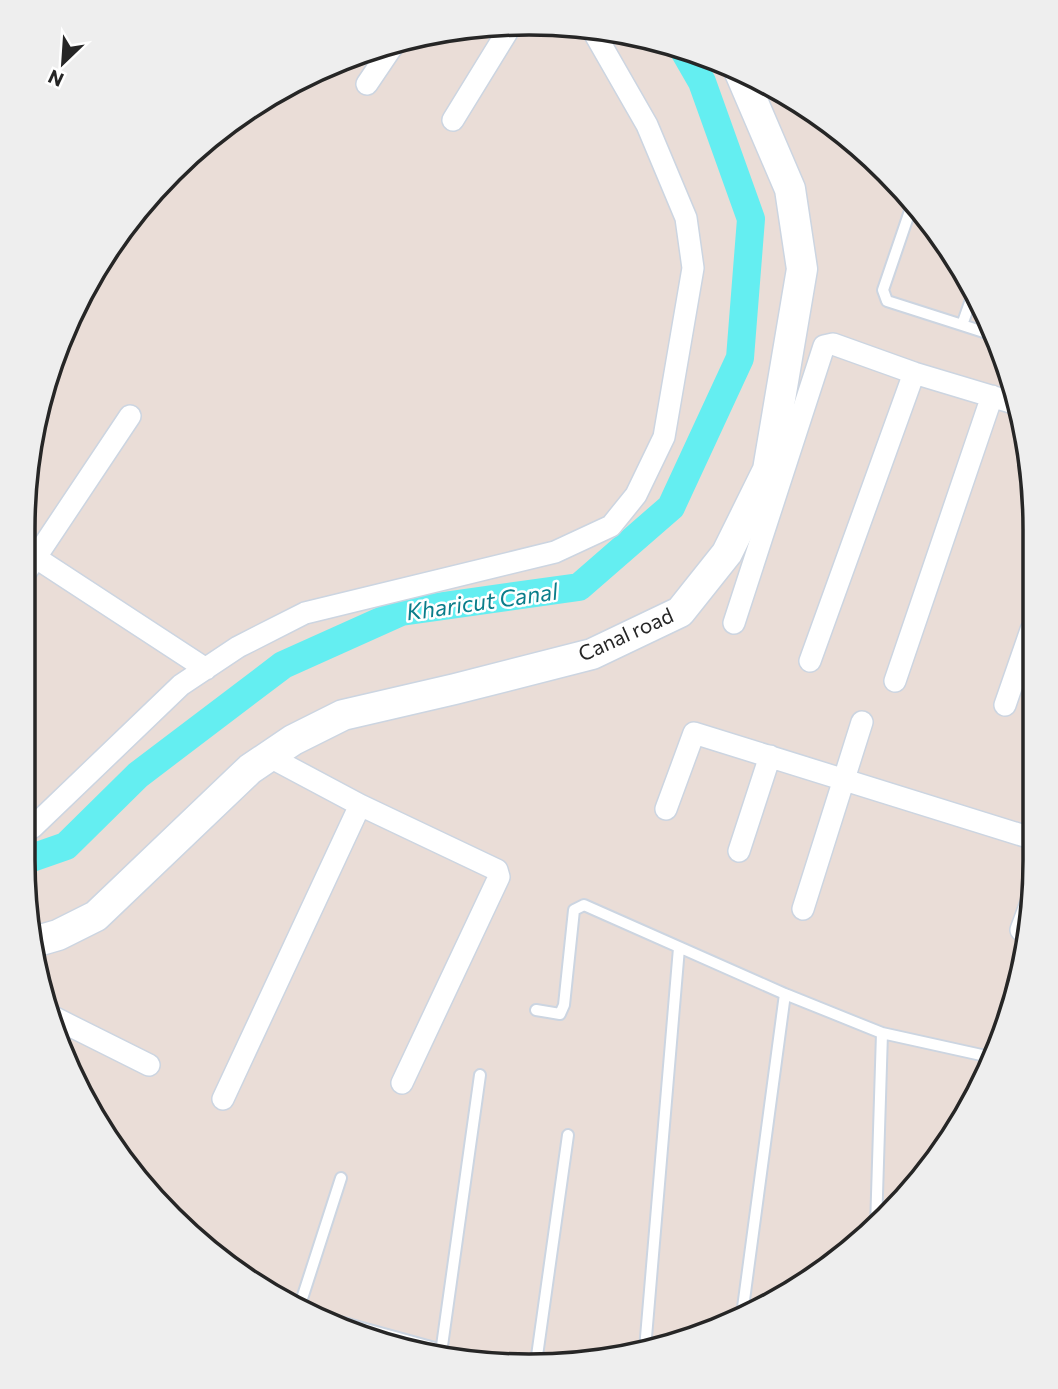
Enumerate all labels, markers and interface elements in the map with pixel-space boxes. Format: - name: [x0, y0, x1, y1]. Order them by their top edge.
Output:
- north arrow: [28, 28, 98, 98]
- text: N: [44, 65, 67, 92]
- water label: Kharicut Canal: [404, 576, 561, 625]
- street label: Canal road: [574, 602, 677, 666]

